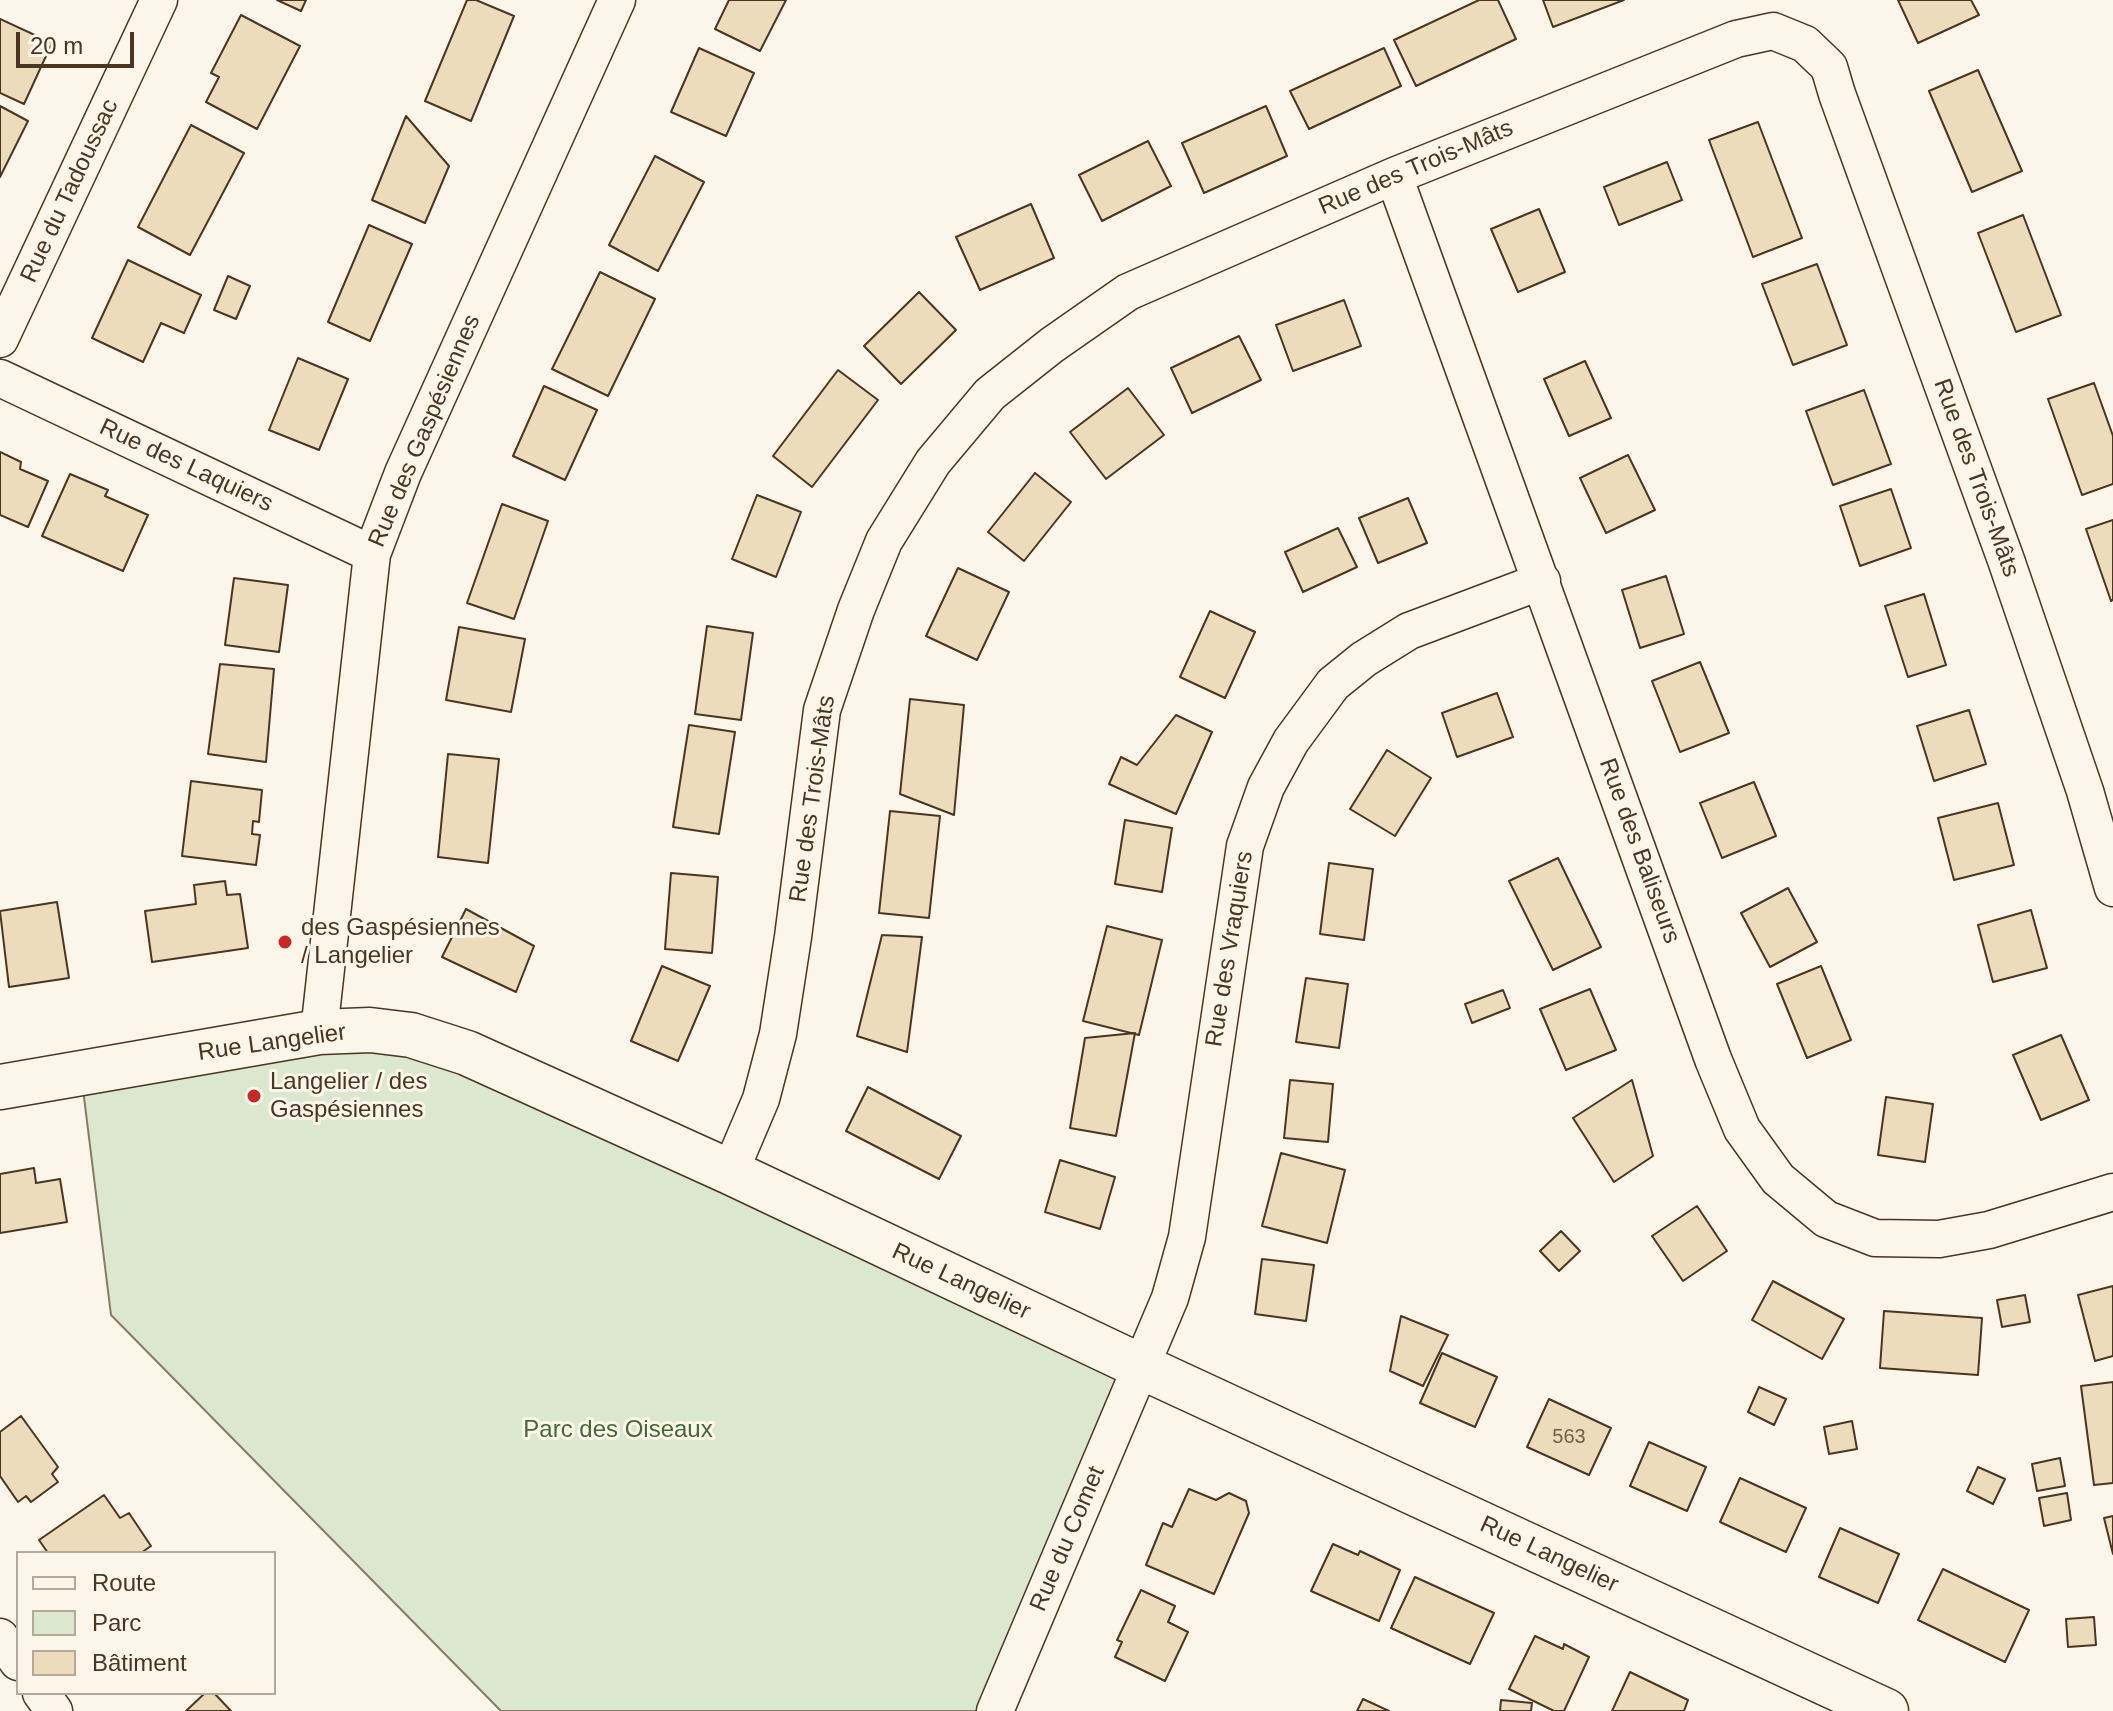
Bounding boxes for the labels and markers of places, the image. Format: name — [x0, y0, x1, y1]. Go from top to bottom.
place label: des Gaspésiennes / Langelier — [301, 914, 500, 970]
marker: des Gaspésiennes / Langelier — [276, 933, 294, 951]
place label: Langelier / des Gaspésiennes — [270, 1068, 427, 1124]
marker: Langelier / des Gaspésiennes — [245, 1087, 263, 1105]

